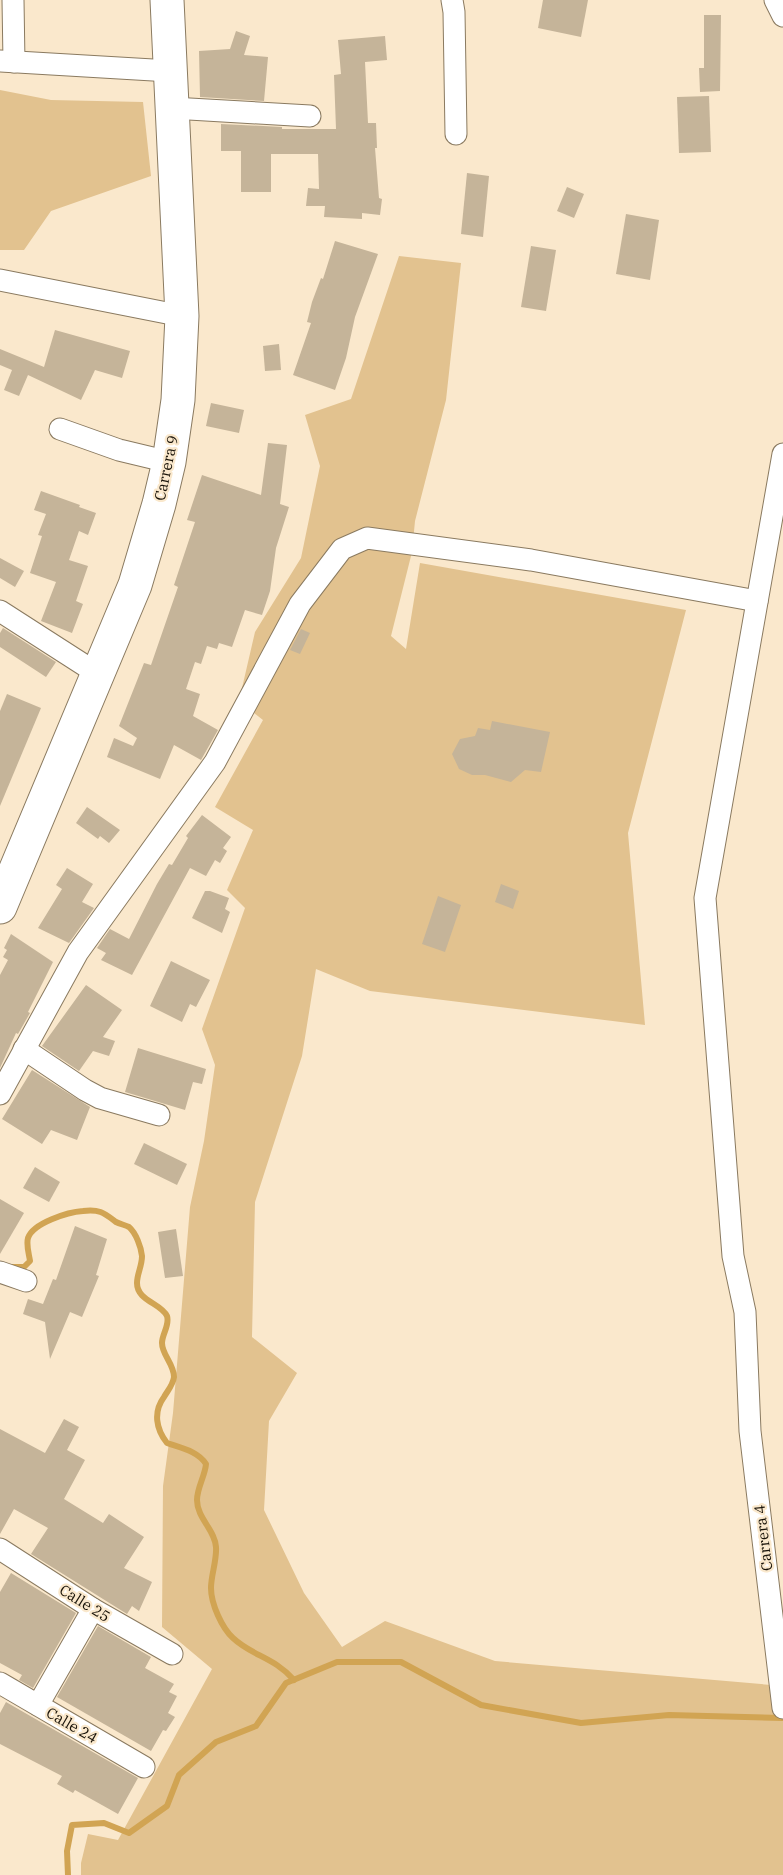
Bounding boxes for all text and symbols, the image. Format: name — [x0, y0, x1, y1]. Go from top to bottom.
street label: Carrera 9 — [150, 434, 182, 502]
street label: Carrera 4 — [750, 1504, 776, 1572]
street label: Calle 25 — [56, 1580, 114, 1626]
street label: Calle 24 — [43, 1703, 101, 1747]

